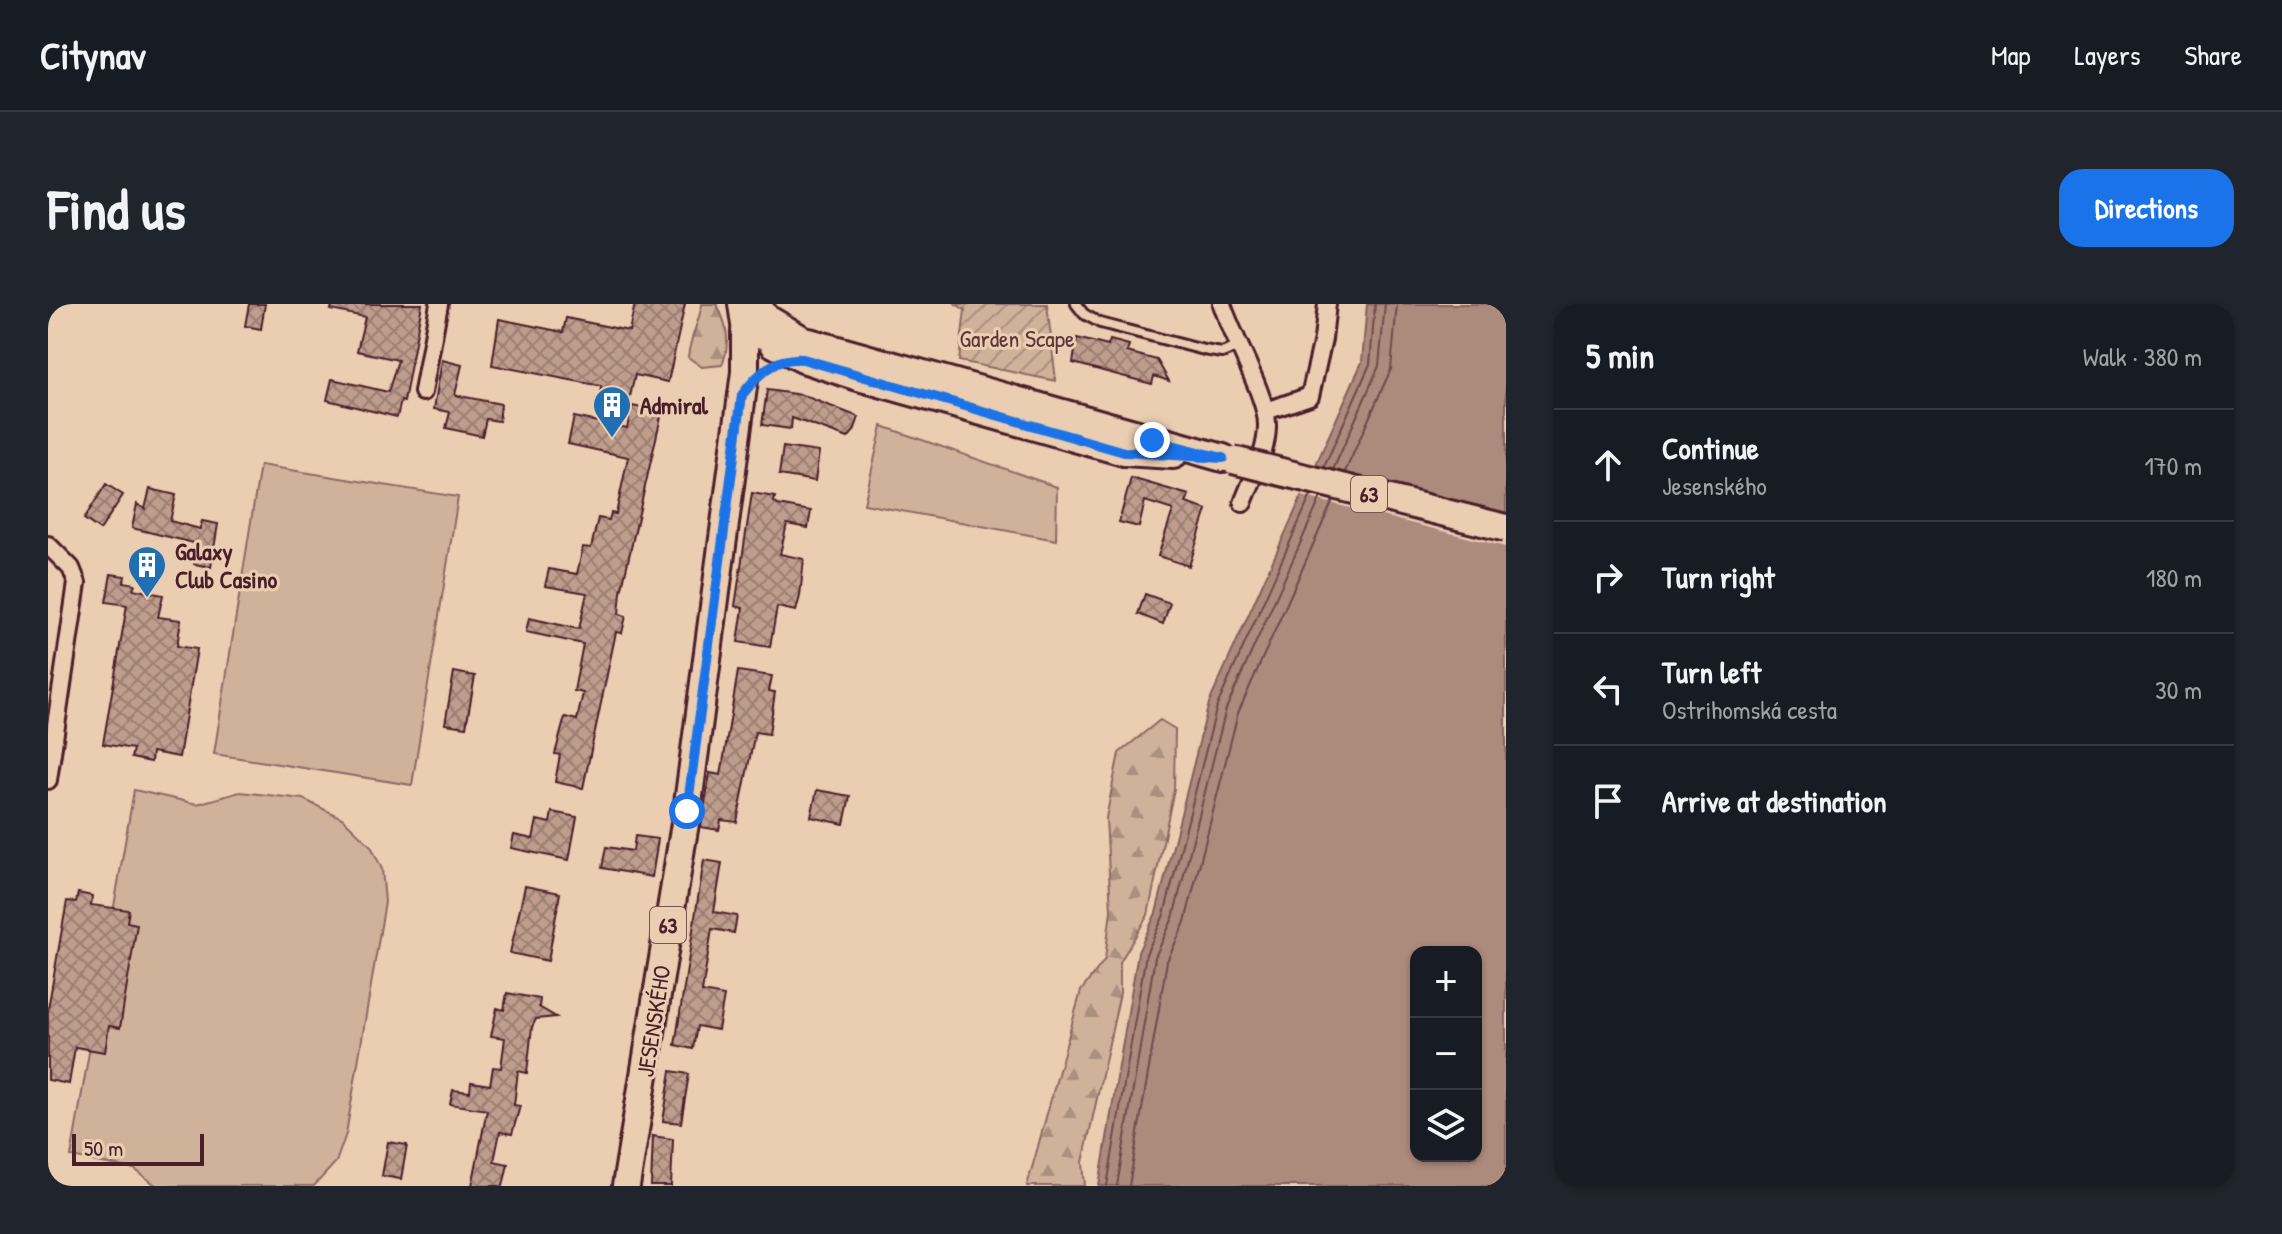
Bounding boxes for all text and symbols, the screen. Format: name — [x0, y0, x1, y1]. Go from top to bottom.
text: Citynav — [40, 29, 146, 81]
text: Map — [1991, 36, 2031, 74]
text: Layers — [2075, 36, 2140, 74]
text: Share — [2184, 36, 2242, 74]
button: Directions — [2059, 169, 2234, 247]
text: Find us — [48, 171, 186, 246]
park label: Garden Scape — [959, 322, 1075, 354]
text: 5 min — [1586, 333, 1654, 379]
text: Walk · 380 m — [2083, 339, 2202, 374]
building icon: Admiral — [591, 384, 633, 439]
place label: Admiral — [640, 389, 708, 421]
route end — [1134, 422, 1170, 458]
text: Continue — [1662, 428, 1759, 468]
icon: ahead — [1586, 443, 1630, 487]
text: 170 m — [2144, 448, 2202, 483]
text: Jesenského — [1662, 468, 1767, 503]
road number: 63 — [1351, 476, 1387, 512]
place label: Galaxy Club Casino — [175, 535, 278, 595]
building icon: Galaxy Club Casino — [126, 544, 168, 599]
icon: right — [1586, 555, 1630, 599]
text: Turn right — [1662, 557, 1775, 597]
text: 180 m — [2146, 560, 2202, 595]
text: Turn left — [1662, 652, 1761, 692]
icon: left — [1586, 667, 1630, 711]
text: 30 m — [2155, 672, 2202, 707]
text: Ostrihomská cesta — [1662, 692, 1837, 727]
icon: arrive — [1586, 779, 1630, 823]
text: Arrive at destination — [1662, 781, 1887, 821]
route start — [669, 793, 705, 829]
road number: 63 — [650, 907, 686, 943]
map controls — [1410, 946, 1482, 1162]
button: + — [1410, 946, 1482, 1018]
street label: JESENSKÉHO — [628, 963, 678, 1079]
button: − — [1410, 1018, 1482, 1090]
button: layers — [1410, 1090, 1482, 1162]
scale bar — [72, 1130, 204, 1166]
text: 50 m — [84, 1133, 123, 1163]

